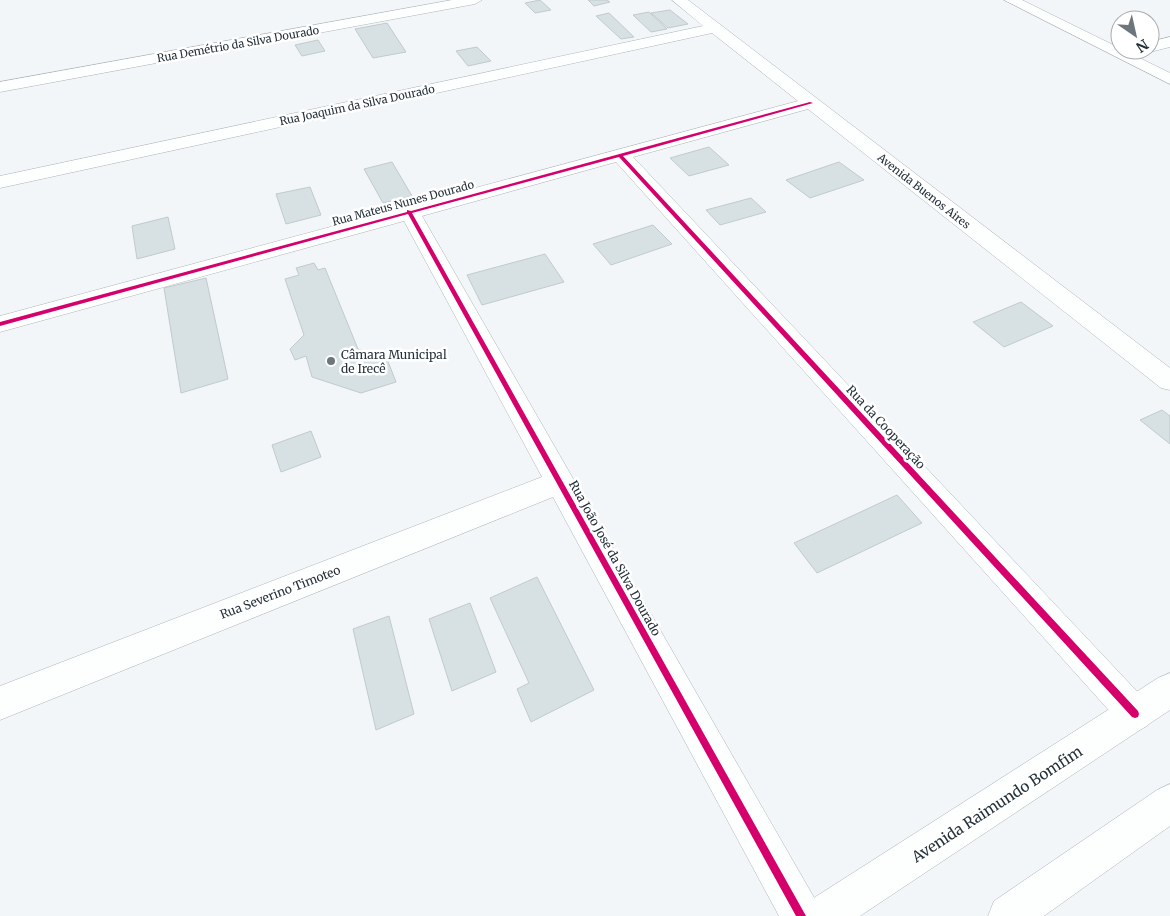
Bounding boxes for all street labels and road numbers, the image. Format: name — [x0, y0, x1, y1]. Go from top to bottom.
street label: Rua Demétrio da Silva Dourado — [156, 23, 321, 65]
street label: Rua Joaquim da Silva Dourado — [278, 82, 436, 128]
street label: Avenida Buenos Aires — [874, 150, 973, 232]
street label: Rua Mateus Nunes Dourado — [331, 177, 476, 229]
street label: Rua da Cooperação — [843, 382, 929, 472]
street label: Rua João José da Silva Dourado — [566, 478, 664, 638]
street label: Rua Severino Timoteo — [218, 562, 342, 622]
street label: Avenida Raimundo Bomfim — [907, 742, 1086, 867]

